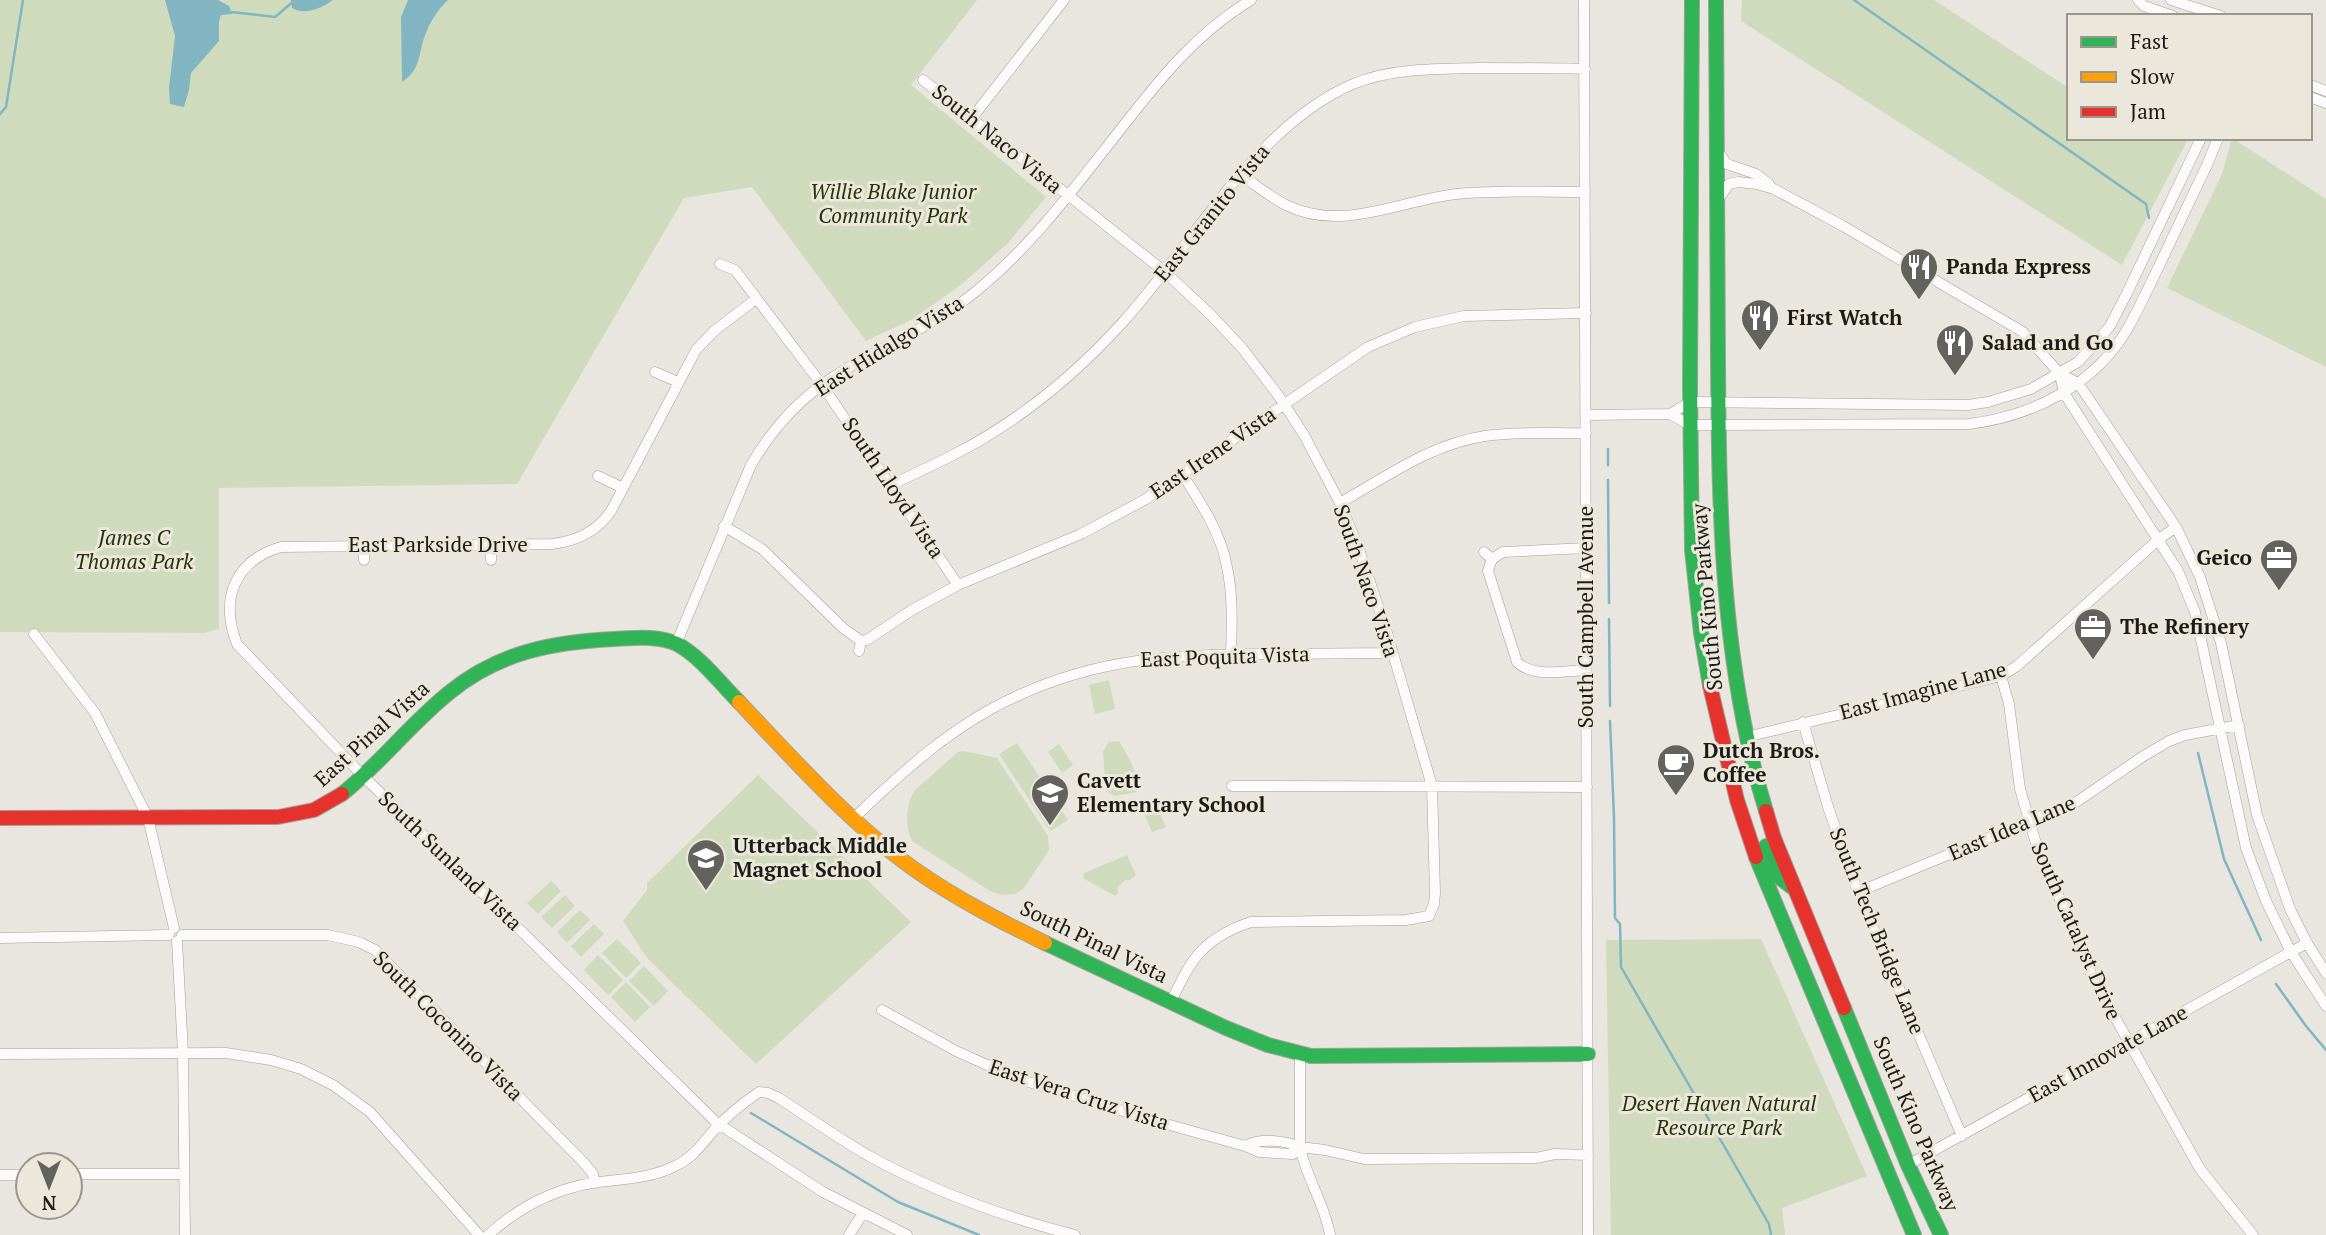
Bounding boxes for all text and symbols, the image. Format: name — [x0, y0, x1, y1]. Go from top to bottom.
legend — [2067, 14, 2312, 140]
text: Fast — [2130, 27, 2169, 55]
text: Slow — [2130, 62, 2175, 90]
street label: South Naco Vista — [927, 77, 1069, 200]
text: Jam — [2130, 97, 2166, 125]
street label: East Granito Vista — [1147, 138, 1275, 287]
park label: Willie Blake Junior Community Park — [810, 177, 977, 229]
restaurant icon: Panda Express — [1898, 246, 1940, 301]
place label: Panda Express — [1946, 252, 2091, 280]
street label: East Hidalgo Vista — [809, 288, 968, 402]
restaurant icon: First Watch — [1739, 297, 1781, 352]
place label: First Watch — [1787, 303, 1903, 331]
restaurant icon: Salad and Go — [1934, 322, 1976, 377]
place label: Salad and Go — [1982, 328, 2113, 356]
street label: East Irene Vista — [1144, 399, 1281, 505]
street label: South Lloyd Vista — [836, 412, 952, 564]
street label: South Naco Vista — [1328, 501, 1406, 661]
street label: South Kino Parkway — [1684, 502, 1728, 692]
street label: South Campbell Avenue — [1571, 506, 1599, 728]
park label: James C Thomas Park — [75, 523, 194, 575]
street label: East Parkside Drive — [348, 530, 528, 558]
office icon: Geico — [2258, 537, 2300, 592]
place label: Geico — [2197, 543, 2252, 571]
office icon: The Refinery — [2072, 606, 2114, 661]
place label: The Refinery — [2120, 612, 2250, 640]
street label: East Poquita Vista — [1140, 639, 1310, 673]
street label: East Imagine Lane — [1836, 654, 2009, 726]
street label: East Pinal Vista — [308, 674, 435, 792]
place label: Dutch Bros. Coffee — [1703, 736, 1820, 788]
cafe icon: Dutch Bros. Coffee — [1655, 742, 1697, 797]
place label: Cavett Elementary School — [1077, 766, 1265, 818]
school or university icon: Cavett Elementary School — [1029, 772, 1071, 827]
street label: South Sunland Vista — [373, 784, 529, 936]
street label: East Idea Lane — [1944, 788, 2079, 866]
street label: South Tech Bridge Lane — [1824, 823, 1932, 1038]
place label: Utterback Middle Magnet School — [733, 831, 907, 883]
school or university icon: Utterback Middle Magnet School — [685, 837, 727, 892]
street label: South Catalyst Drive — [2025, 837, 2129, 1024]
street label: South Pinal Vista — [1016, 893, 1173, 989]
street label: South Coconino Vista — [368, 944, 530, 1107]
street label: East Innovate Lane — [2023, 998, 2192, 1109]
street label: South Kino Parkway — [1867, 1032, 1967, 1216]
street label: East Vera Cruz Vista — [986, 1052, 1173, 1136]
park label: Desert Haven Natural Resource Park — [1621, 1089, 1816, 1141]
north arrow — [14, 1151, 84, 1221]
text: N — [41, 1191, 56, 1216]

